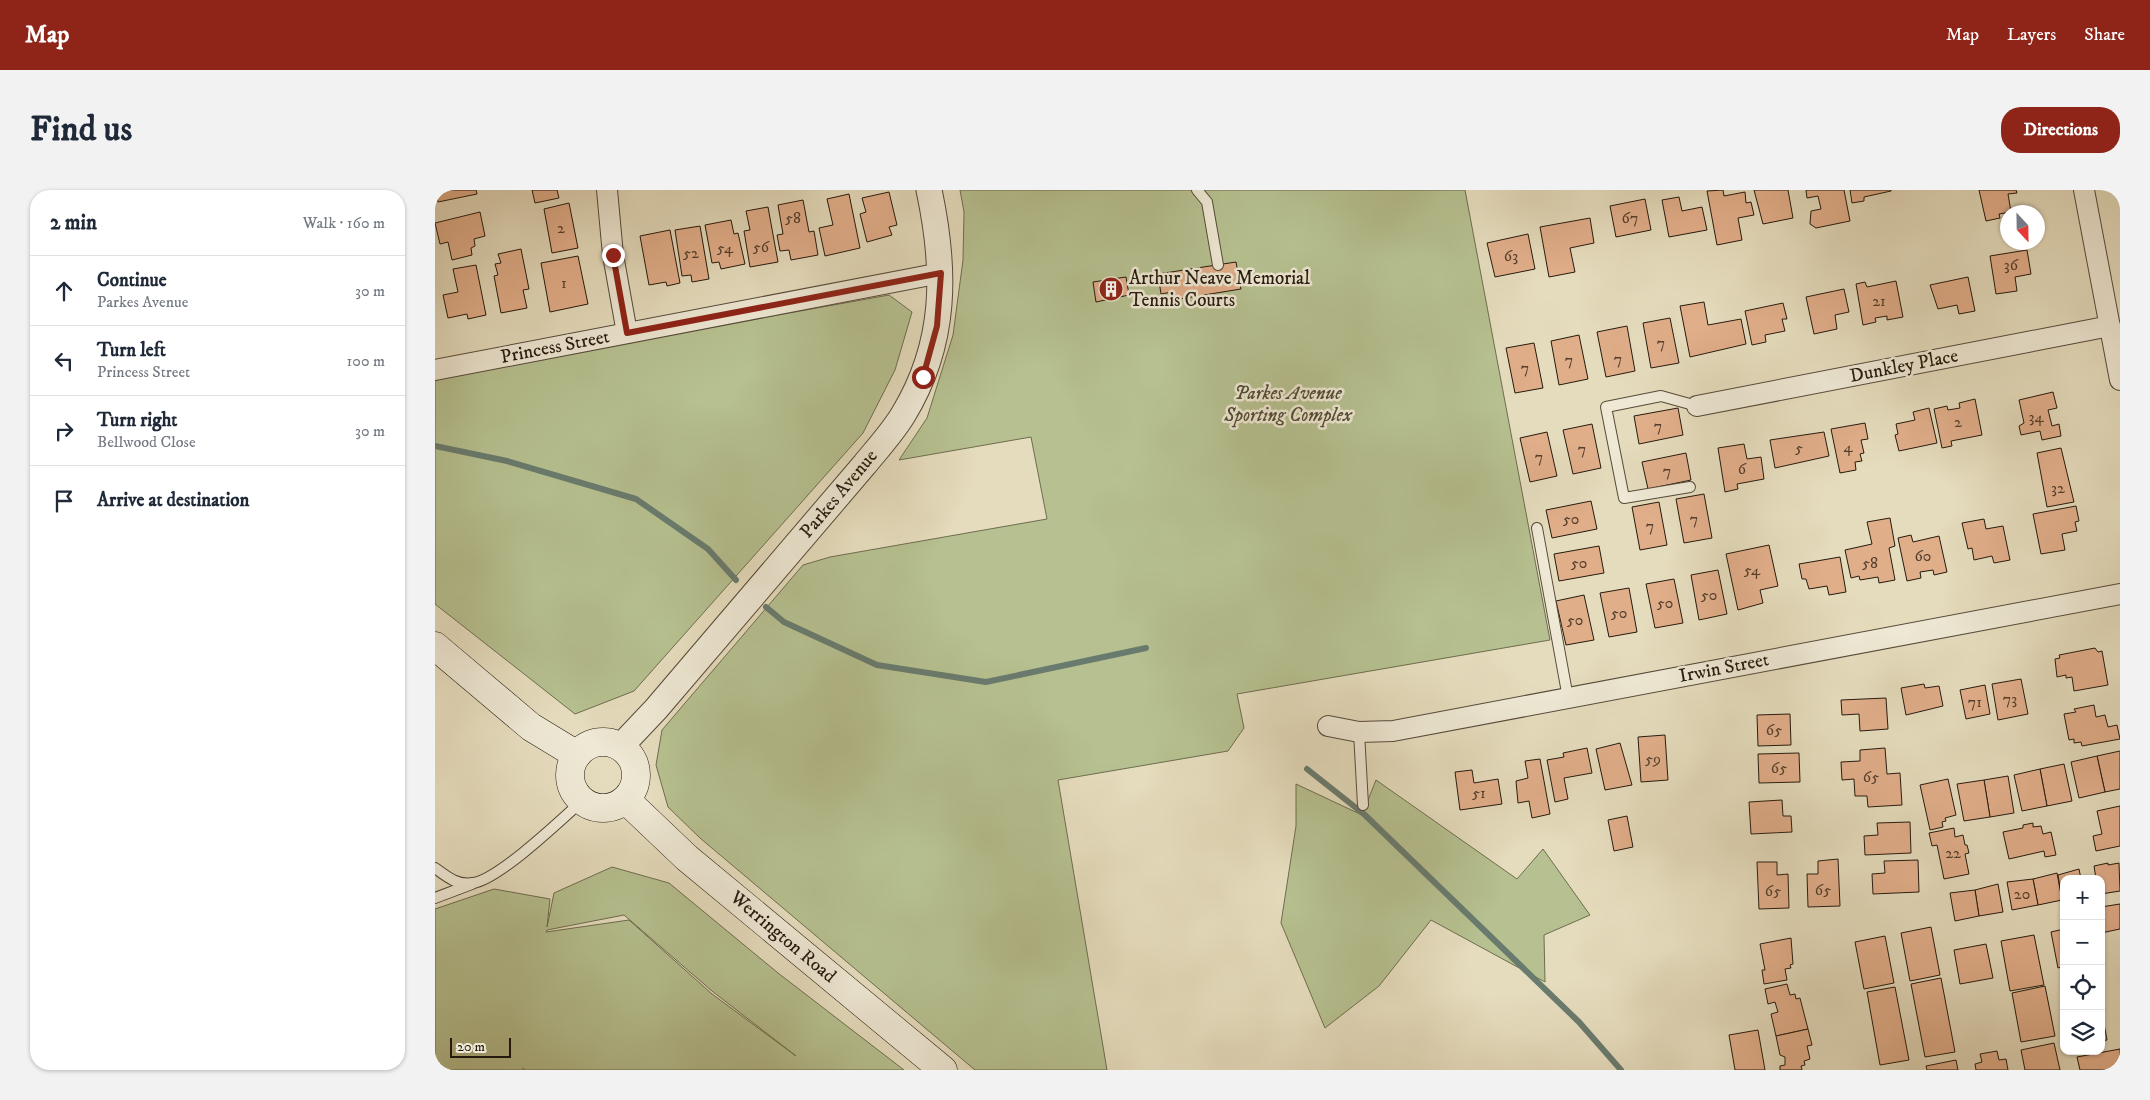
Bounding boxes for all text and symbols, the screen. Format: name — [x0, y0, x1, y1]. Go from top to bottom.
text: Map — [25, 20, 69, 50]
text: Map — [1946, 24, 1979, 46]
text: Layers — [2007, 24, 2056, 46]
text: Share — [2084, 24, 2125, 46]
button: Directions — [2001, 107, 2120, 153]
text: Find us — [30, 108, 132, 152]
north arrow — [2000, 205, 2045, 250]
house number: 58 — [785, 208, 801, 228]
house number: 67 — [1622, 208, 1638, 228]
text: 2 min — [50, 210, 97, 236]
text: Walk · 160 m — [303, 213, 385, 233]
house number: 2 — [557, 218, 565, 238]
house number: 56 — [753, 237, 770, 257]
house number: 54 — [717, 238, 734, 258]
house number: 52 — [683, 243, 699, 263]
route end — [602, 244, 625, 267]
house number: 63 — [1504, 246, 1518, 266]
house number: 36 — [2004, 255, 2019, 275]
place label: Arthur Neave Memorial Tennis Courts — [1129, 267, 1310, 312]
text: Continue — [97, 269, 167, 292]
house number: 1 — [561, 273, 567, 293]
building icon: Arthur Neave Memorial Tennis Courts — [1098, 276, 1124, 302]
icon: ahead — [50, 277, 78, 305]
text: 30 m — [355, 281, 385, 301]
house number: 21 — [1872, 291, 1886, 311]
text: Parkes Avenue — [97, 292, 188, 312]
street label: Princess Street — [499, 325, 611, 369]
house number: 7 — [1657, 333, 1665, 353]
text: Turn left — [97, 339, 166, 362]
street label: Dunkley Place — [1848, 344, 1960, 388]
icon: left — [50, 347, 78, 375]
house number: 7 — [1614, 349, 1622, 369]
house number: 7 — [1565, 350, 1573, 370]
text: 100 m — [347, 351, 385, 371]
house number: 7 — [1521, 358, 1529, 378]
text: Princess Street — [97, 362, 190, 382]
route start — [912, 366, 935, 389]
park label: Parkes Avenue Sporting Complex — [1223, 382, 1353, 428]
house number: 34 — [2028, 407, 2044, 427]
text: Turn right — [97, 409, 177, 432]
house number: 2 — [1954, 412, 1962, 432]
house number: 7 — [1654, 416, 1662, 436]
icon: right — [50, 417, 78, 445]
text: 30 m — [355, 421, 385, 441]
text: Bellwood Close — [97, 432, 196, 452]
house number: 4 — [1843, 437, 1853, 457]
house number: 5 — [1795, 438, 1803, 458]
house number: 7 — [1578, 439, 1586, 459]
street label: Parkes Avenue — [795, 445, 883, 543]
house number: 7 — [1535, 447, 1543, 467]
house number: 6 — [1738, 459, 1747, 479]
house number: 7 — [1663, 461, 1671, 481]
house number: 32 — [2051, 478, 2065, 498]
icon: arrive — [50, 487, 78, 515]
text: Arrive at destination — [97, 489, 249, 512]
house number: 50 — [1563, 509, 1579, 529]
house number: 7 — [1690, 509, 1698, 529]
house number: 7 — [1646, 516, 1654, 536]
house number: 60 — [1915, 546, 1931, 566]
house number: 50 — [1571, 553, 1587, 573]
house number: 58 — [1862, 553, 1878, 573]
house number: 54 — [1744, 560, 1761, 580]
house number: 50 — [1701, 585, 1717, 605]
house number: 50 — [1657, 593, 1673, 613]
house number: 50 — [1611, 603, 1627, 623]
house number: 50 — [1567, 610, 1583, 630]
street label: Irwin Street — [1677, 648, 1771, 688]
house number: 73 — [2003, 689, 2017, 709]
house number: 71 — [1968, 692, 1982, 712]
house number: 65 — [1766, 720, 1782, 740]
house number: 59 — [1645, 749, 1661, 769]
house number: 65 — [1771, 758, 1787, 778]
house number: 65 — [1863, 767, 1879, 787]
house number: 51 — [1472, 783, 1486, 803]
house number: 22 — [1945, 843, 1961, 863]
map controls — [2060, 875, 2105, 1055]
button: + — [2060, 875, 2105, 920]
house number: 65 — [1815, 880, 1831, 900]
house number: 65 — [1765, 881, 1781, 901]
house number: 20 — [2014, 884, 2030, 904]
street label: Werrington Road — [725, 885, 841, 988]
button: − — [2060, 920, 2105, 965]
button: locate — [2060, 965, 2105, 1010]
button: layers — [2060, 1010, 2105, 1055]
scale bar — [450, 1035, 511, 1058]
text: 20 m — [457, 1038, 485, 1056]

